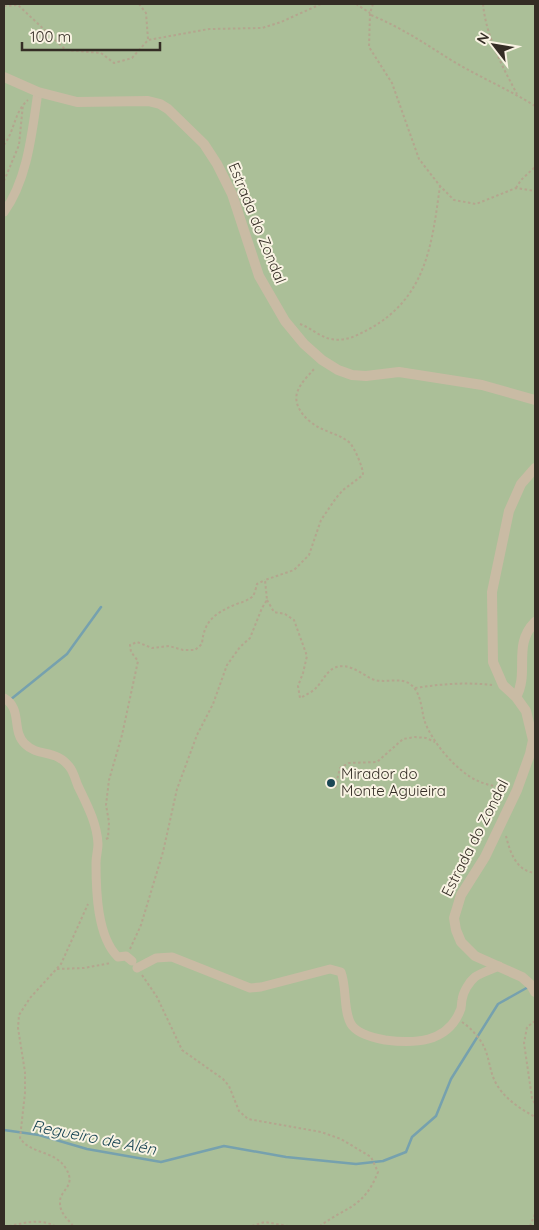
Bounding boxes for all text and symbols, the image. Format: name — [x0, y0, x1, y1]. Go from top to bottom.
scale bar — [22, 20, 160, 52]
north arrow — [469, 20, 519, 70]
text: 100 m — [30, 27, 71, 46]
text: N — [472, 29, 493, 47]
street label: Estrada do Zondal — [225, 160, 290, 286]
place label: Mirador do Monte Aguieira — [341, 764, 446, 800]
street label: Estrada do Zondal — [437, 776, 512, 899]
marker: Mirador do Monte Aguieira — [325, 777, 337, 789]
water label: Regueiro de Alén — [30, 1115, 159, 1159]

